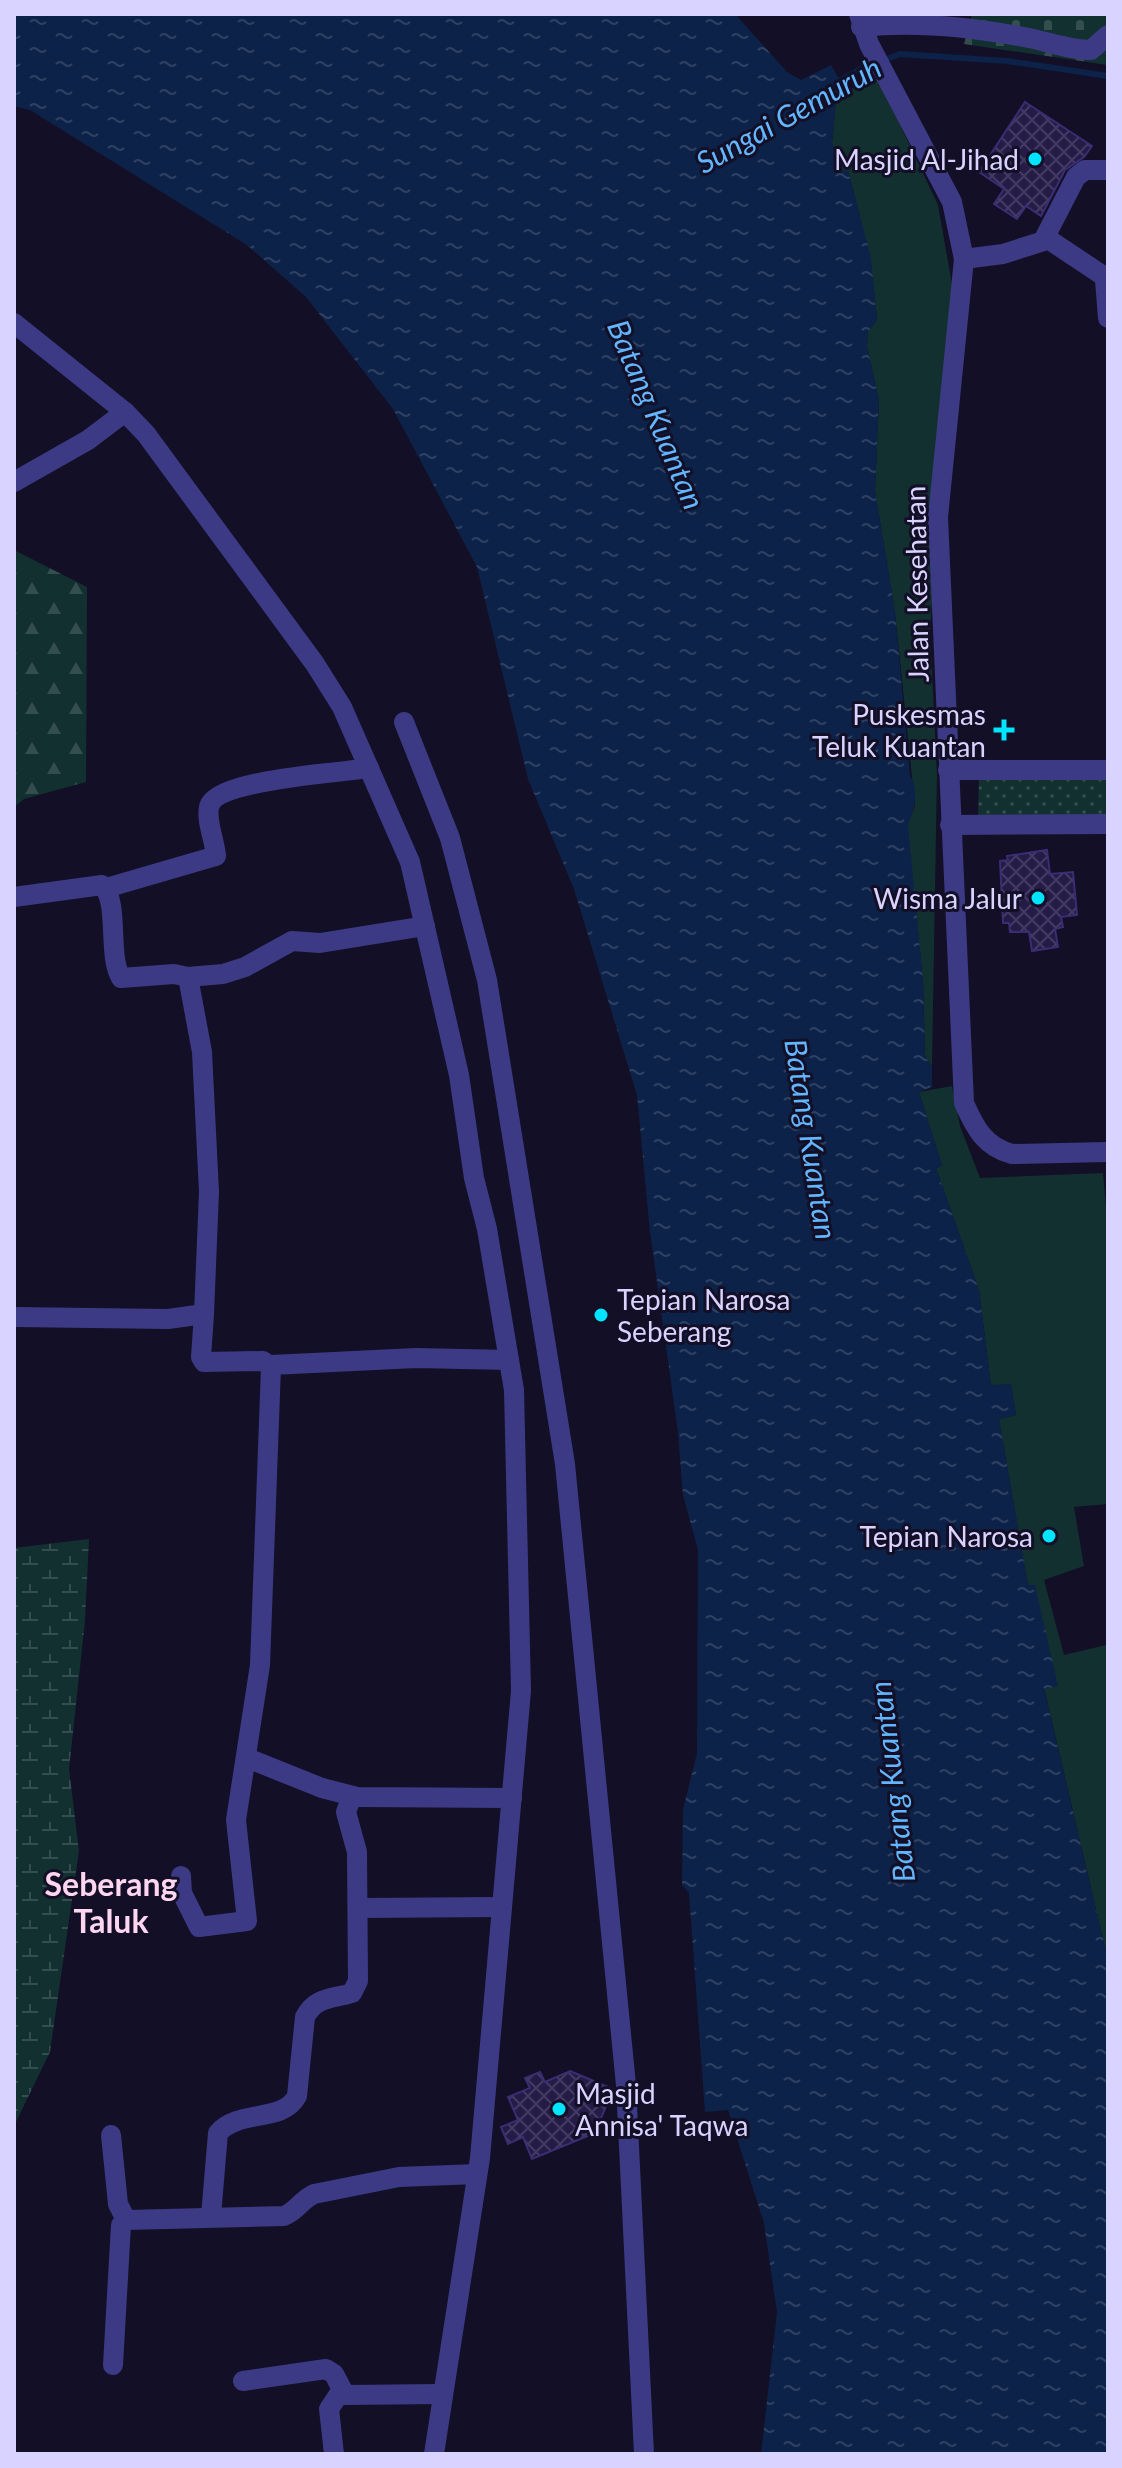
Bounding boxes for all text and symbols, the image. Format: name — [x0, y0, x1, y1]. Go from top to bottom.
water label: Sungai Gemuruh — [689, 48, 887, 180]
place label: Masjid Al-Jihad — [834, 142, 1019, 176]
marker: Masjid Al-Jihad — [1026, 150, 1044, 168]
water label: Batang Kuantan — [601, 314, 713, 514]
street label: Jalan Kesehatan — [897, 485, 935, 683]
place label: Puskesmas Teluk Kuantan — [812, 697, 986, 763]
marker: Puskesmas Teluk Kuantan — [993, 719, 1015, 741]
place label: Wisma Jalur — [873, 881, 1022, 915]
marker: Wisma Jalur — [1029, 889, 1047, 907]
water label: Batang Kuantan — [778, 1036, 846, 1242]
place label: Tepian Narosa Seberang — [617, 1282, 790, 1348]
marker: Tepian Narosa Seberang — [592, 1306, 610, 1324]
place label: Tepian Narosa — [860, 1519, 1033, 1553]
marker: Tepian Narosa — [1040, 1527, 1058, 1545]
water label: Batang Kuantan — [861, 1679, 921, 1885]
district label: Seberang Taluk — [45, 1864, 177, 1940]
place label: Masjid Annisa' Taqwa — [575, 2076, 748, 2142]
marker: Masjid Annisa' Taqwa — [550, 2100, 568, 2118]

